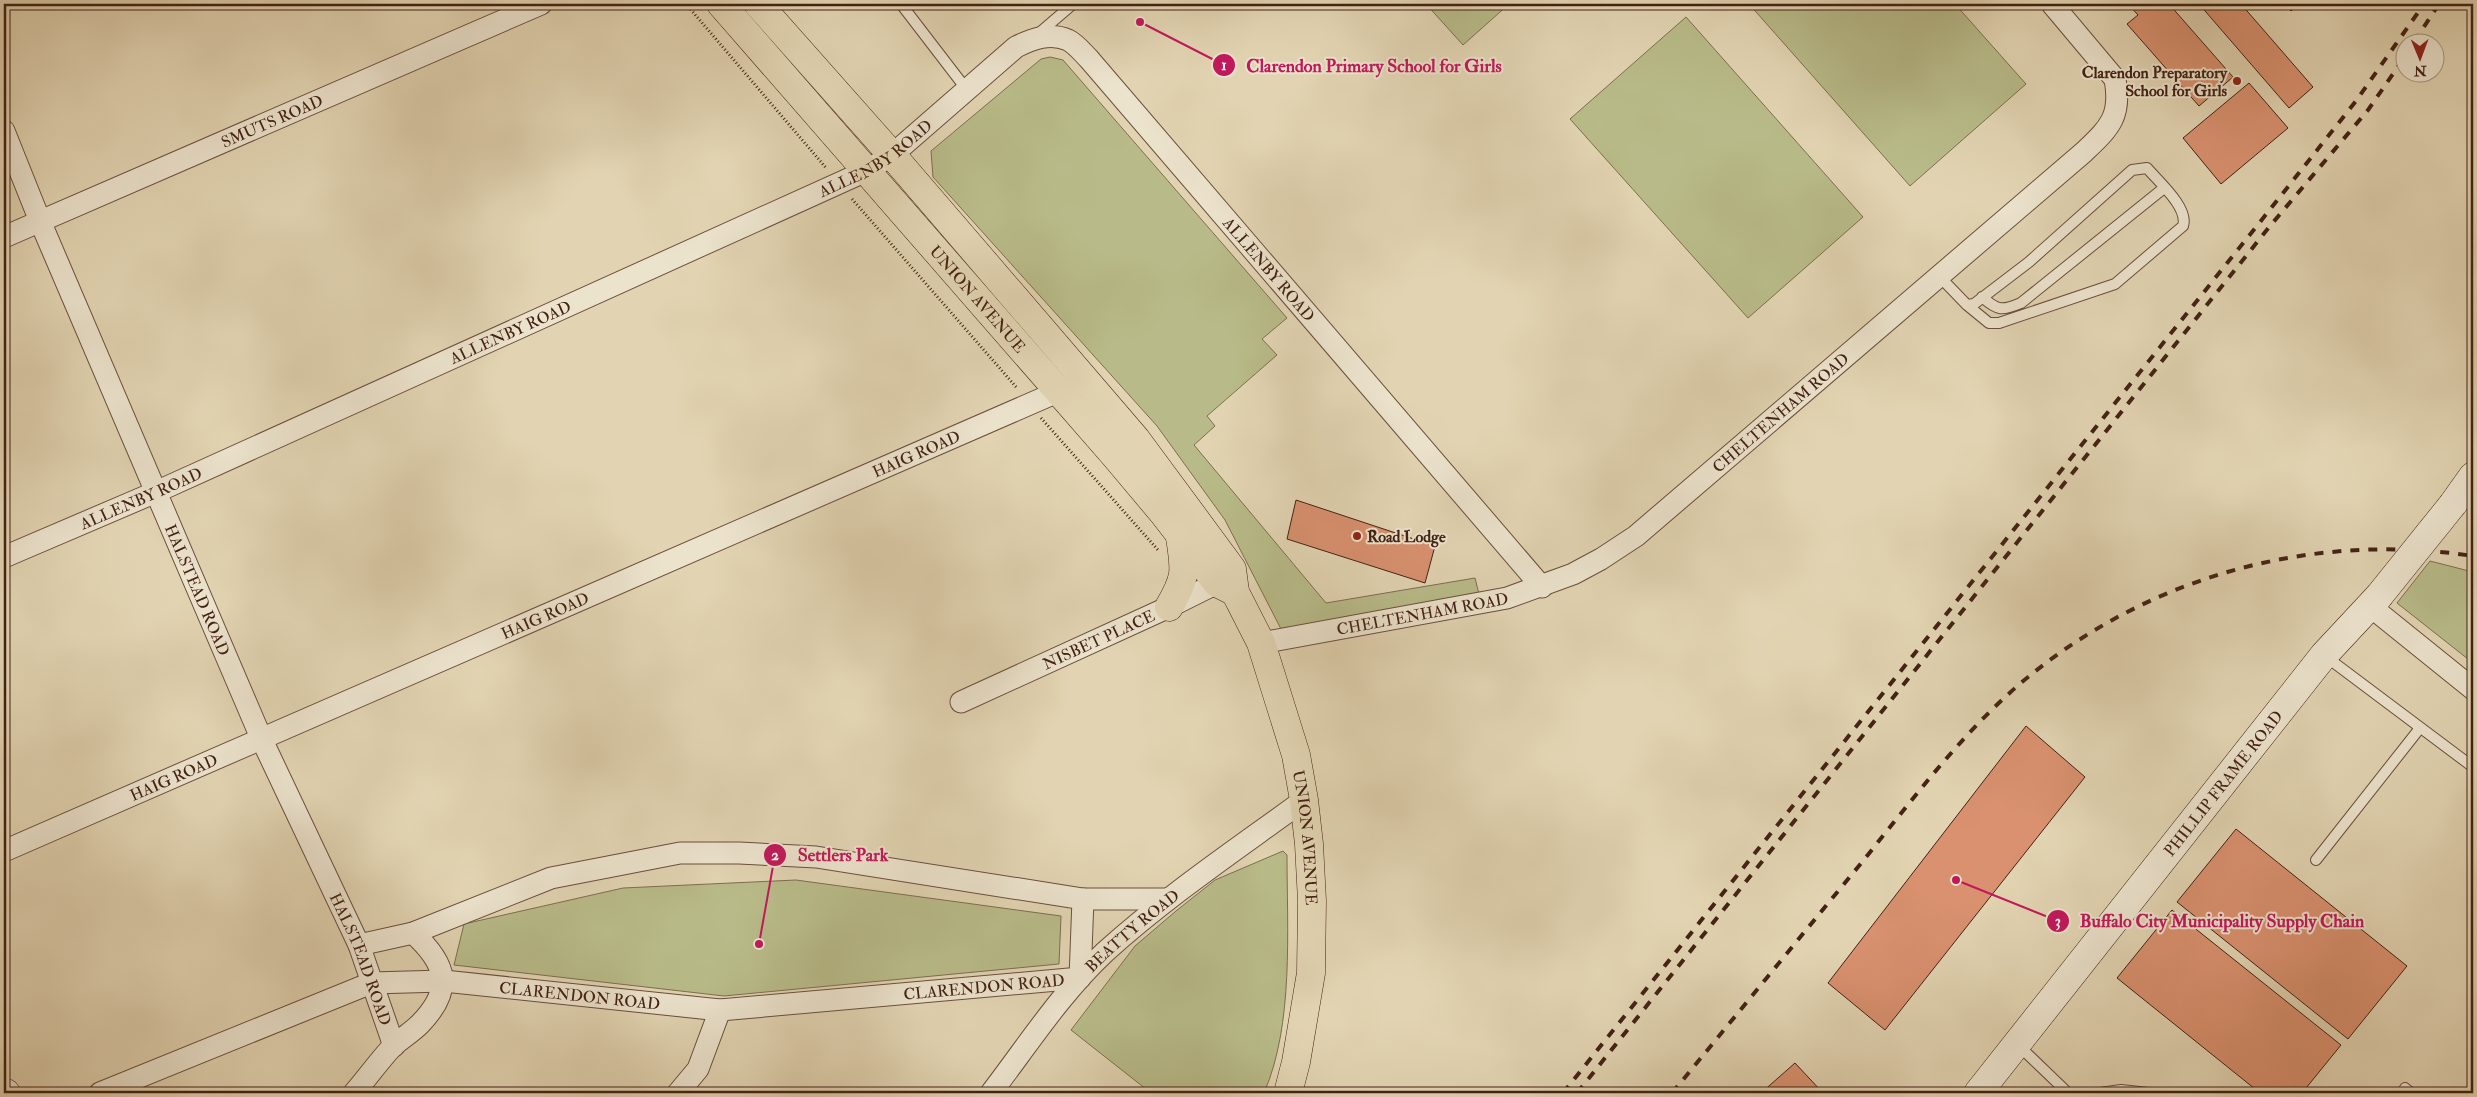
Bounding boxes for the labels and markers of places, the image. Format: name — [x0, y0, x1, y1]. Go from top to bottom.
callout: Clarendon Primary School for Girls — [1211, 49, 1512, 82]
place label: Clarendon Preparatory School for Girls — [2082, 63, 2228, 101]
marker: Clarendon Preparatory School for Girls — [2231, 75, 2243, 87]
place label: Road Lodge — [1367, 527, 1446, 548]
marker: Road Lodge — [1351, 530, 1363, 542]
callout: Settlers Park — [762, 839, 898, 872]
callout: Buffalo City Municipality Supply Chain — [2045, 905, 2375, 938]

